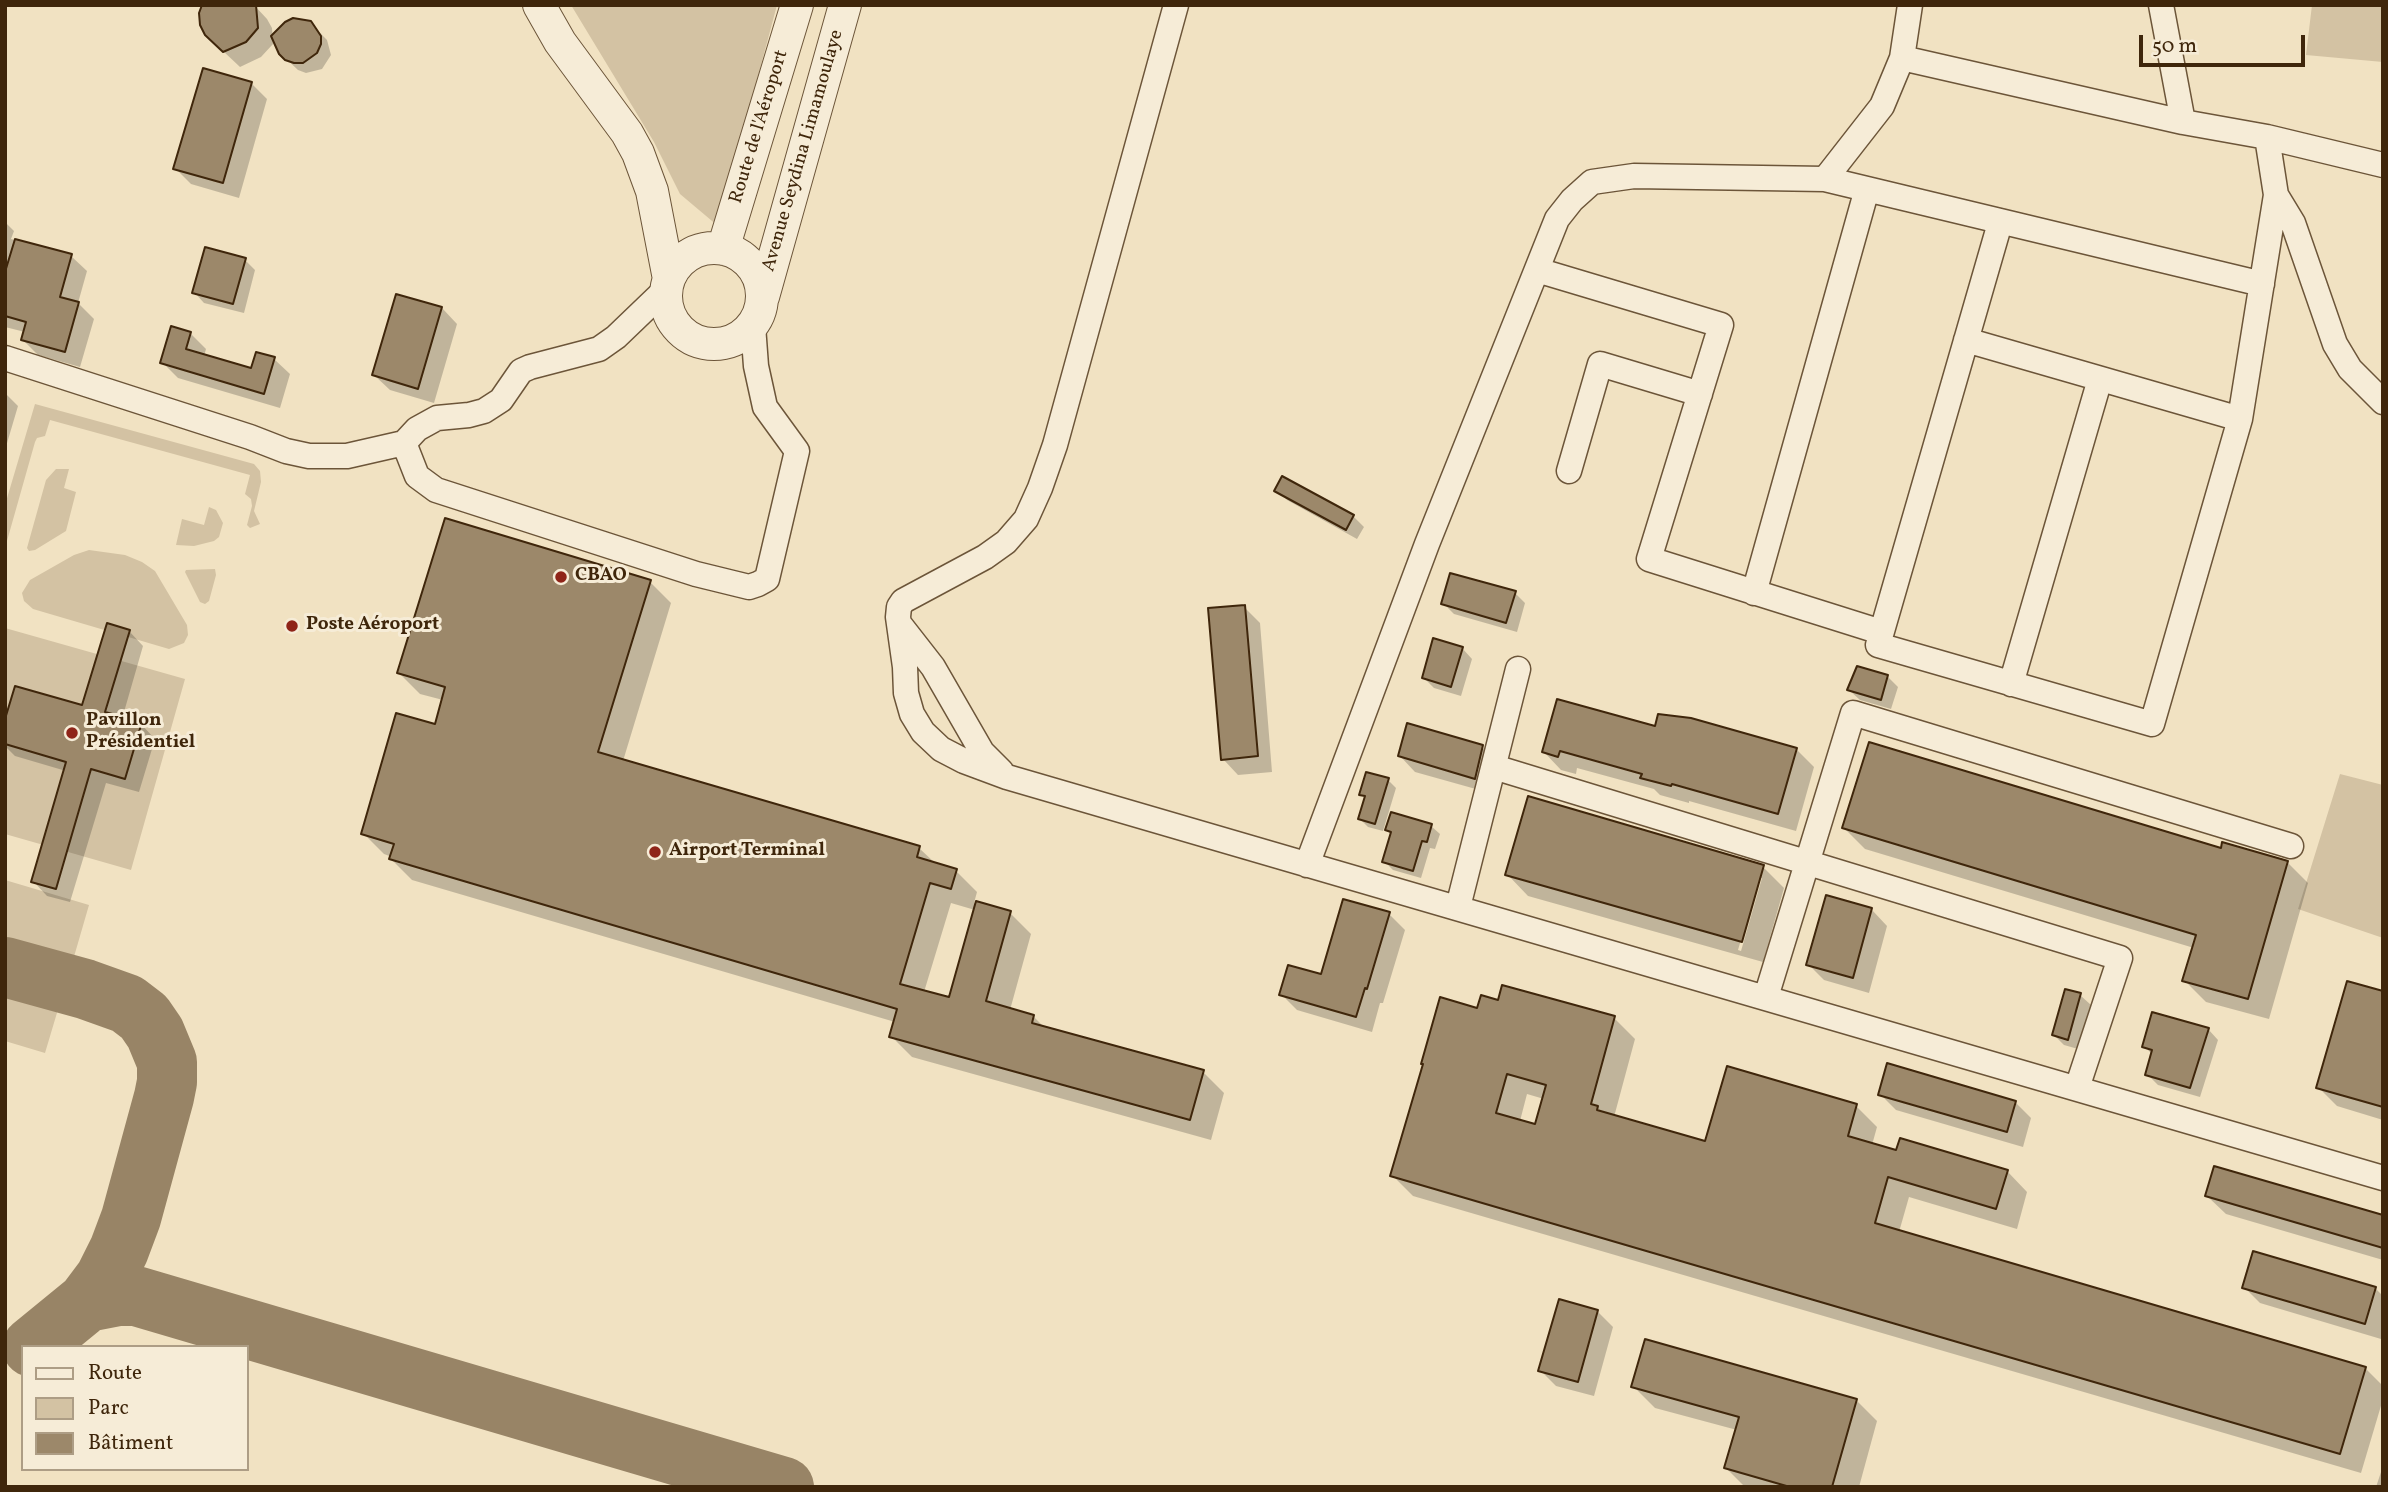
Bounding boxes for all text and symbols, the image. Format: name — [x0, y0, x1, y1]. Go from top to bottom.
scale bar — [2143, 21, 2309, 65]
street label: Avenue Seydina Limamoulaye — [759, 28, 849, 274]
text: 50 m — [2152, 32, 2197, 61]
street label: Route de l'Aéroport — [726, 47, 794, 207]
place label: CBAO — [575, 566, 627, 588]
marker: CBAO — [553, 569, 569, 585]
place label: Poste Aéroport — [306, 615, 439, 637]
marker: Poste Aéroport — [284, 618, 300, 634]
place label: Pavillon Présidentiel — [86, 711, 195, 755]
marker: Pavillon Présidentiel — [64, 725, 80, 741]
place label: Airport Terminal — [669, 841, 825, 863]
marker: Airport Terminal — [647, 844, 663, 860]
legend — [21, 1345, 248, 1471]
text: Route — [88, 1359, 142, 1388]
text: Parc — [88, 1394, 129, 1423]
text: Bâtiment — [88, 1429, 173, 1458]

